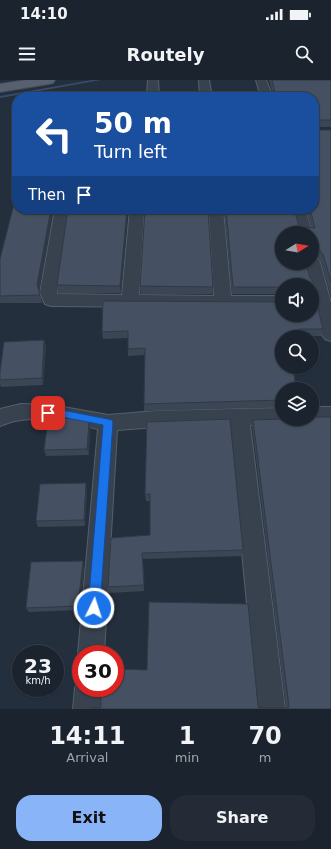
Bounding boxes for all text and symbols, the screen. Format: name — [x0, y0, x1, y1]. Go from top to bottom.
text: 14:10 — [20, 5, 68, 23]
icon: menu — [16, 43, 38, 65]
icon: search — [293, 43, 315, 65]
text: Routely — [127, 44, 204, 65]
text: 50 m — [94, 107, 172, 140]
icon: left — [28, 108, 80, 160]
text: Turn left — [94, 141, 167, 162]
icon: arrive — [73, 184, 95, 206]
text: Then — [28, 186, 65, 204]
north arrow — [275, 226, 319, 270]
map controls — [275, 226, 319, 426]
button: sound — [275, 278, 319, 322]
button: search — [275, 330, 319, 374]
button: layers — [275, 382, 319, 426]
pin — [31, 396, 65, 430]
icon: arrive — [37, 402, 59, 424]
position arrow — [73, 587, 115, 629]
speed limit sign: 30 — [72, 645, 124, 697]
text: 23 — [24, 654, 52, 678]
text: km/h — [25, 675, 51, 686]
text: 14:11 — [49, 722, 126, 750]
text: 1 — [179, 722, 195, 750]
text: 70 — [248, 722, 282, 750]
text: Arrival — [66, 750, 108, 765]
text: min — [175, 750, 199, 765]
text: m — [259, 750, 271, 765]
button: Exit — [16, 795, 162, 841]
button: Share — [170, 795, 315, 841]

